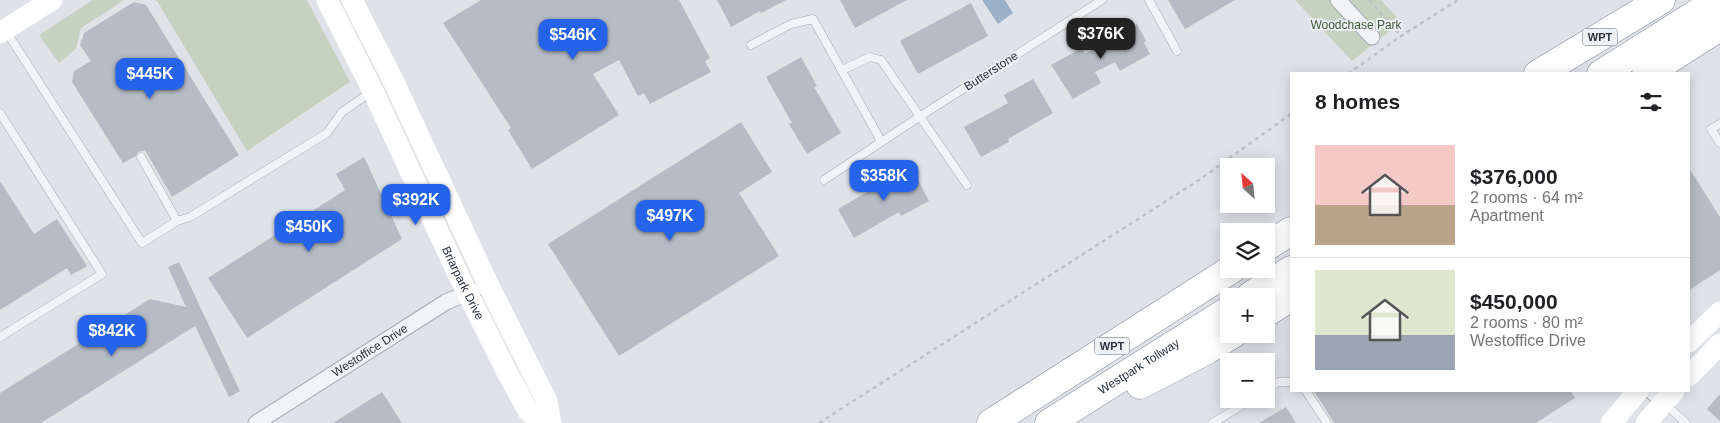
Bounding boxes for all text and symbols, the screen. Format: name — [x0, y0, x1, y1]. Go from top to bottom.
pin: $546K — [538, 18, 608, 61]
pin: $376K — [1066, 18, 1136, 60]
park label: Woodchase Park — [1310, 18, 1403, 32]
text: $376K — [1077, 25, 1125, 42]
text: $546K — [549, 26, 597, 43]
road number: WPT — [1582, 28, 1618, 46]
street label: Butterstone — [961, 48, 1021, 94]
pin: $445K — [115, 58, 185, 100]
text: $445K — [126, 65, 174, 82]
icon: filters — [1637, 88, 1665, 116]
text: 8 homes — [1315, 90, 1400, 113]
north arrow — [1220, 158, 1275, 212]
map controls — [1220, 158, 1275, 408]
pin: $358K — [849, 160, 919, 202]
icon: home — [1355, 165, 1415, 225]
text: $376,000 — [1470, 165, 1558, 188]
text: $358K — [860, 167, 908, 184]
pin: $392K — [381, 184, 451, 226]
text: 2 rooms · 64 m² — [1470, 189, 1583, 206]
text: $392K — [392, 191, 440, 208]
pin: $497K — [635, 200, 705, 242]
text: $497K — [646, 207, 694, 224]
text: Apartment — [1470, 207, 1544, 224]
pin: $450K — [274, 210, 344, 253]
text: $450K — [285, 218, 333, 235]
button: layers — [1220, 223, 1275, 278]
street label: Briarpark Drive — [439, 244, 487, 322]
button: + — [1220, 288, 1275, 343]
icon: home — [1355, 290, 1415, 350]
text: $450,000 — [1470, 290, 1558, 313]
pin: $842K — [77, 314, 147, 357]
text: 2 rooms · 80 m² — [1470, 314, 1583, 331]
street label: Westoffice Drive — [329, 321, 411, 380]
text: $842K — [88, 322, 136, 339]
text: Westoffice Drive — [1470, 332, 1586, 349]
street label: Westpark Tollway — [1096, 336, 1182, 397]
road number: WPT — [1094, 338, 1130, 354]
button: − — [1220, 353, 1275, 408]

